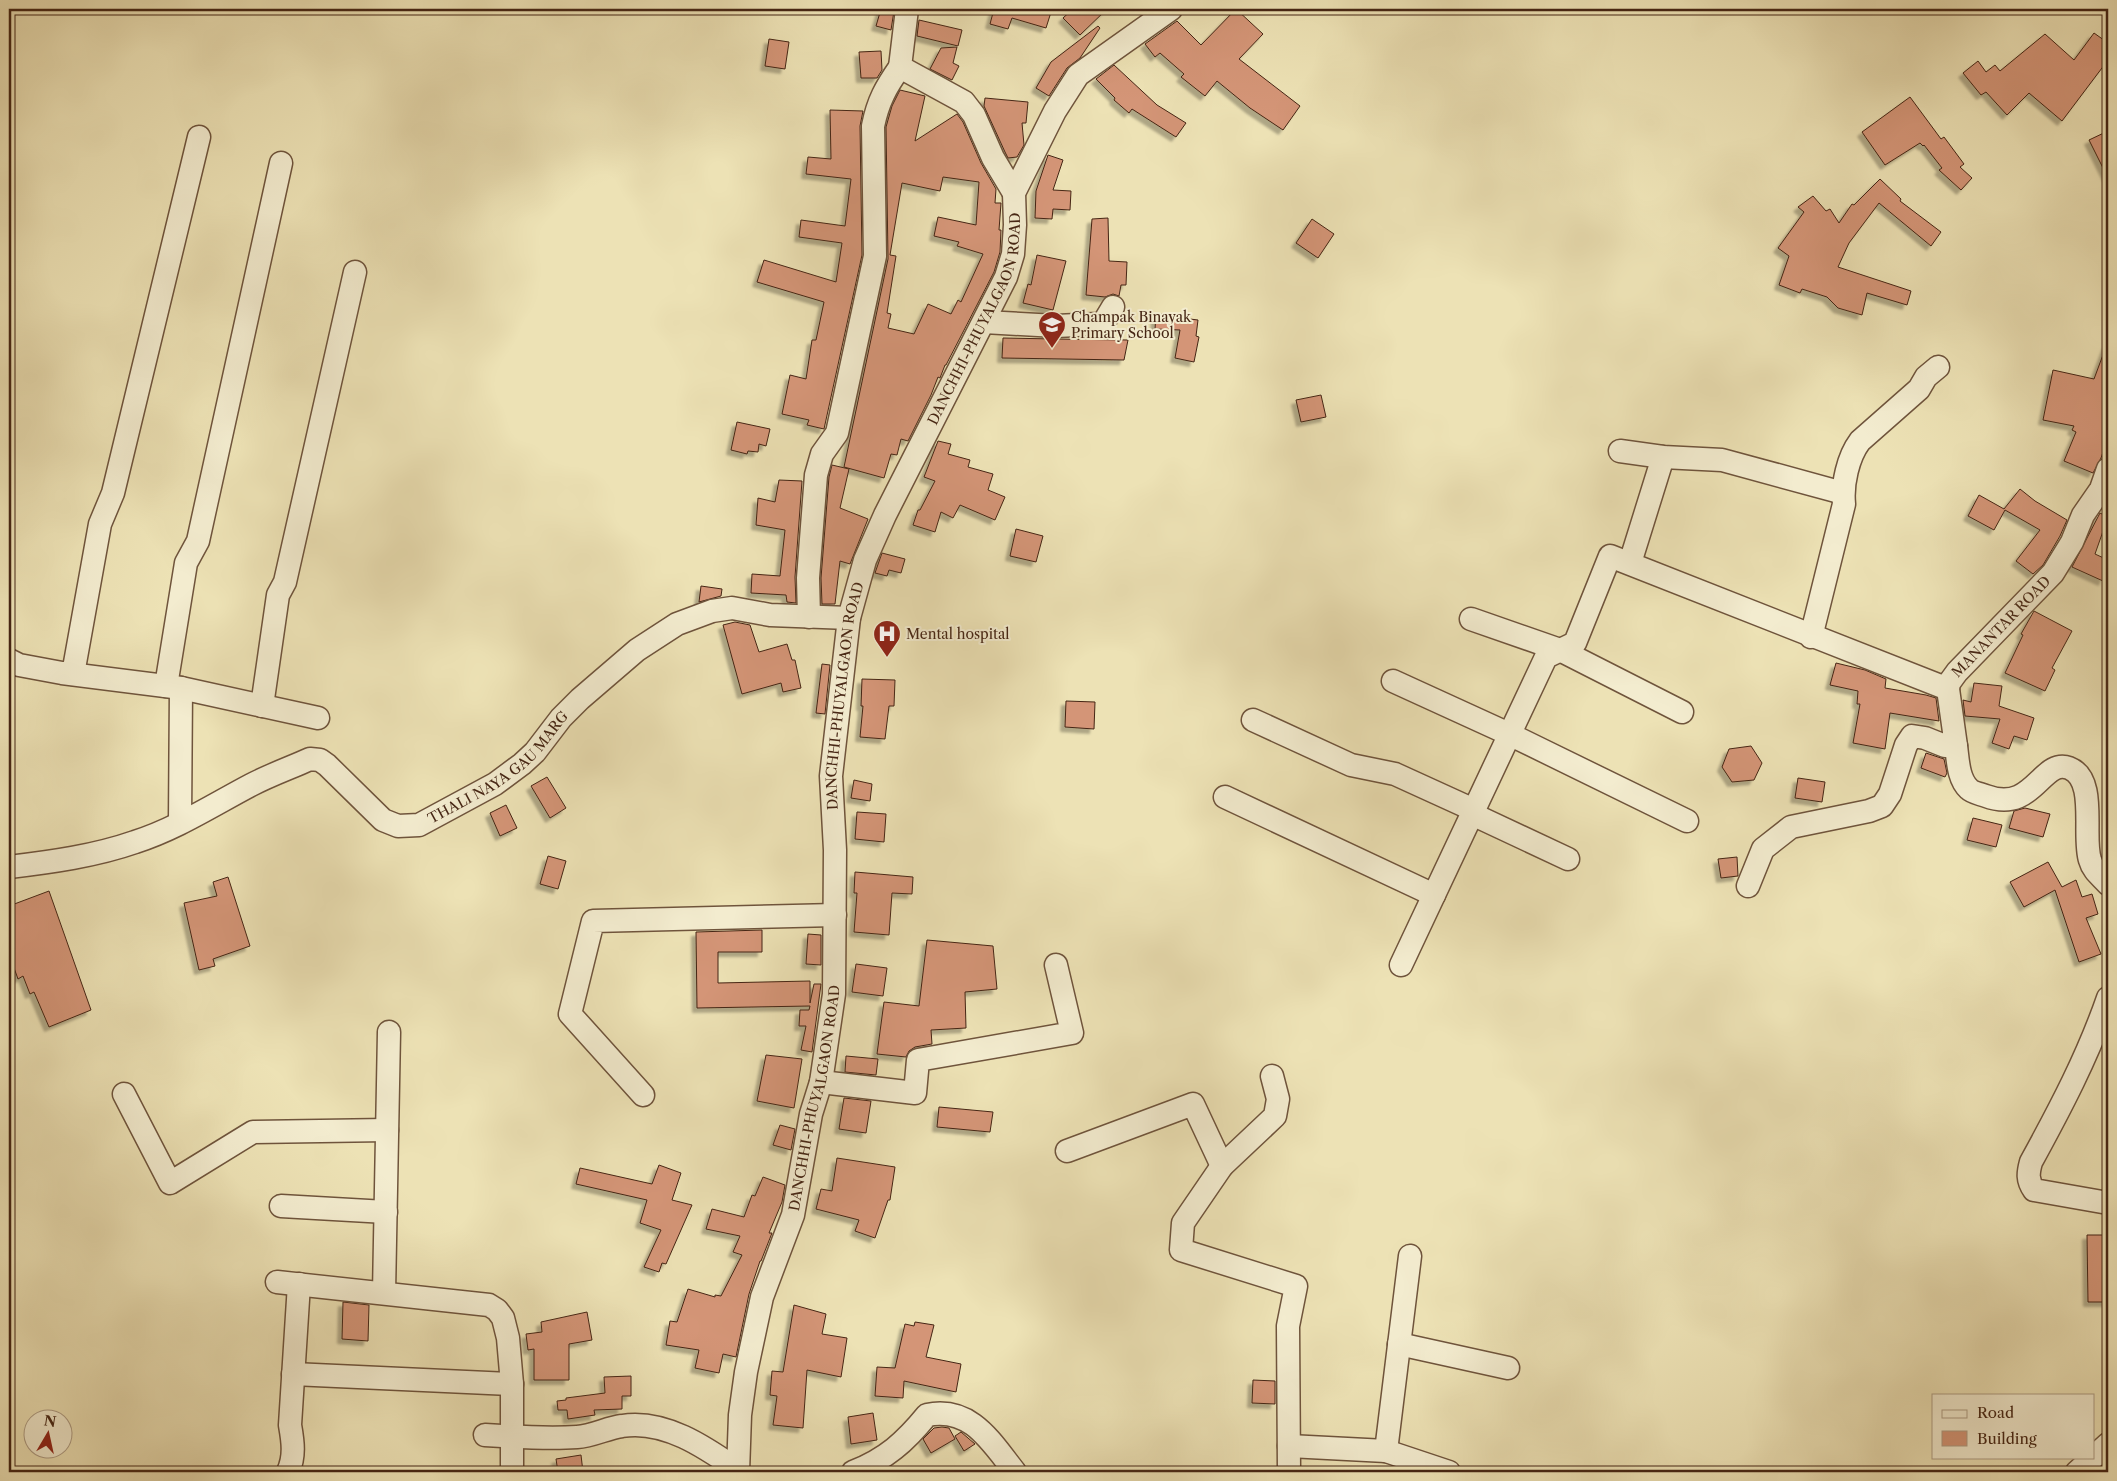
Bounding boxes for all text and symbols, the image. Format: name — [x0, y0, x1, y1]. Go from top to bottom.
street label: DANCHHI-PHUYALGAON ROAD — [923, 212, 1024, 428]
place label: Champak Binayak Primary School — [1071, 308, 1192, 342]
school or university icon: Champak Binayak Primary School — [1037, 310, 1067, 349]
street label: MANANTAR ROAD — [1948, 572, 2054, 681]
street label: DANCHHI-PHUYALGAON ROAD — [822, 580, 868, 811]
hospital icon: Mental hospital — [872, 619, 902, 658]
place label: Mental hospital — [906, 625, 1009, 643]
street label: THALI NAYA GAU MARG — [425, 707, 572, 828]
street label: DANCHHI-PHUYALGAON ROAD — [785, 985, 843, 1213]
legend — [1932, 1394, 2094, 1458]
text: Road — [1977, 1403, 2014, 1422]
north arrow — [22, 1408, 72, 1458]
text: N — [43, 1411, 57, 1431]
text: Building — [1977, 1429, 2037, 1448]

